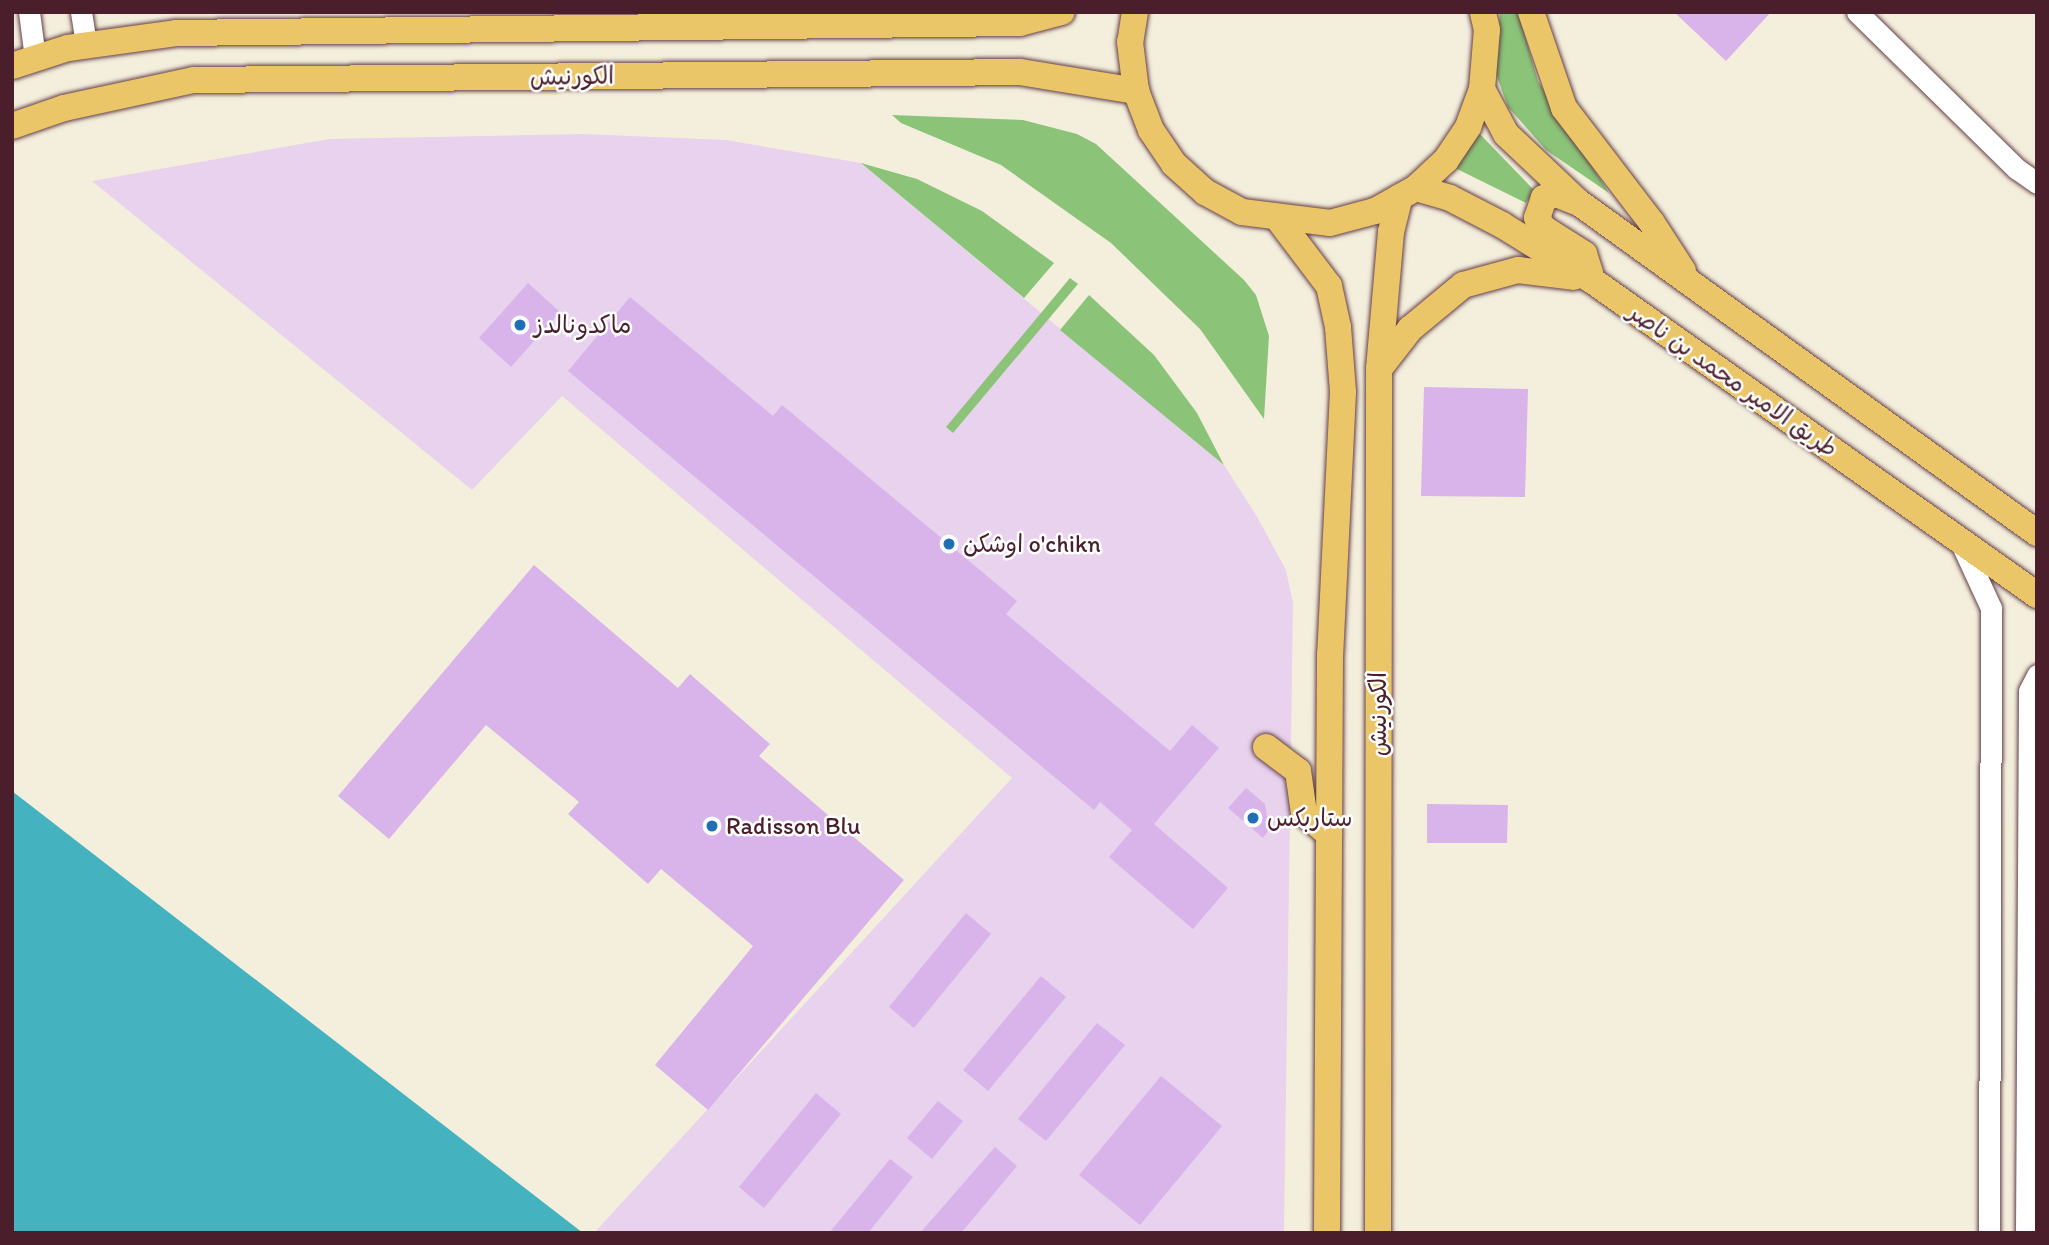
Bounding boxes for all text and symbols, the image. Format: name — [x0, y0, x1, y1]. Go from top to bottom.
street label: الكورنيش — [530, 61, 614, 91]
street label: طريق الامير محمد بن ناصر — [1623, 297, 1843, 463]
place label: ماكدونالدز — [534, 311, 631, 339]
marker: ماكدونالدز — [512, 317, 528, 333]
place label: اوشكن o'chikn — [963, 530, 1101, 558]
marker: اوشكن o'chikn — [941, 536, 957, 552]
street label: الكورنيش — [1364, 672, 1392, 756]
place label: ستاربكس — [1267, 804, 1353, 832]
marker: ستاربكس — [1245, 810, 1261, 826]
place label: Radisson Blu — [726, 812, 861, 840]
marker: Radisson Blu — [704, 818, 720, 834]

